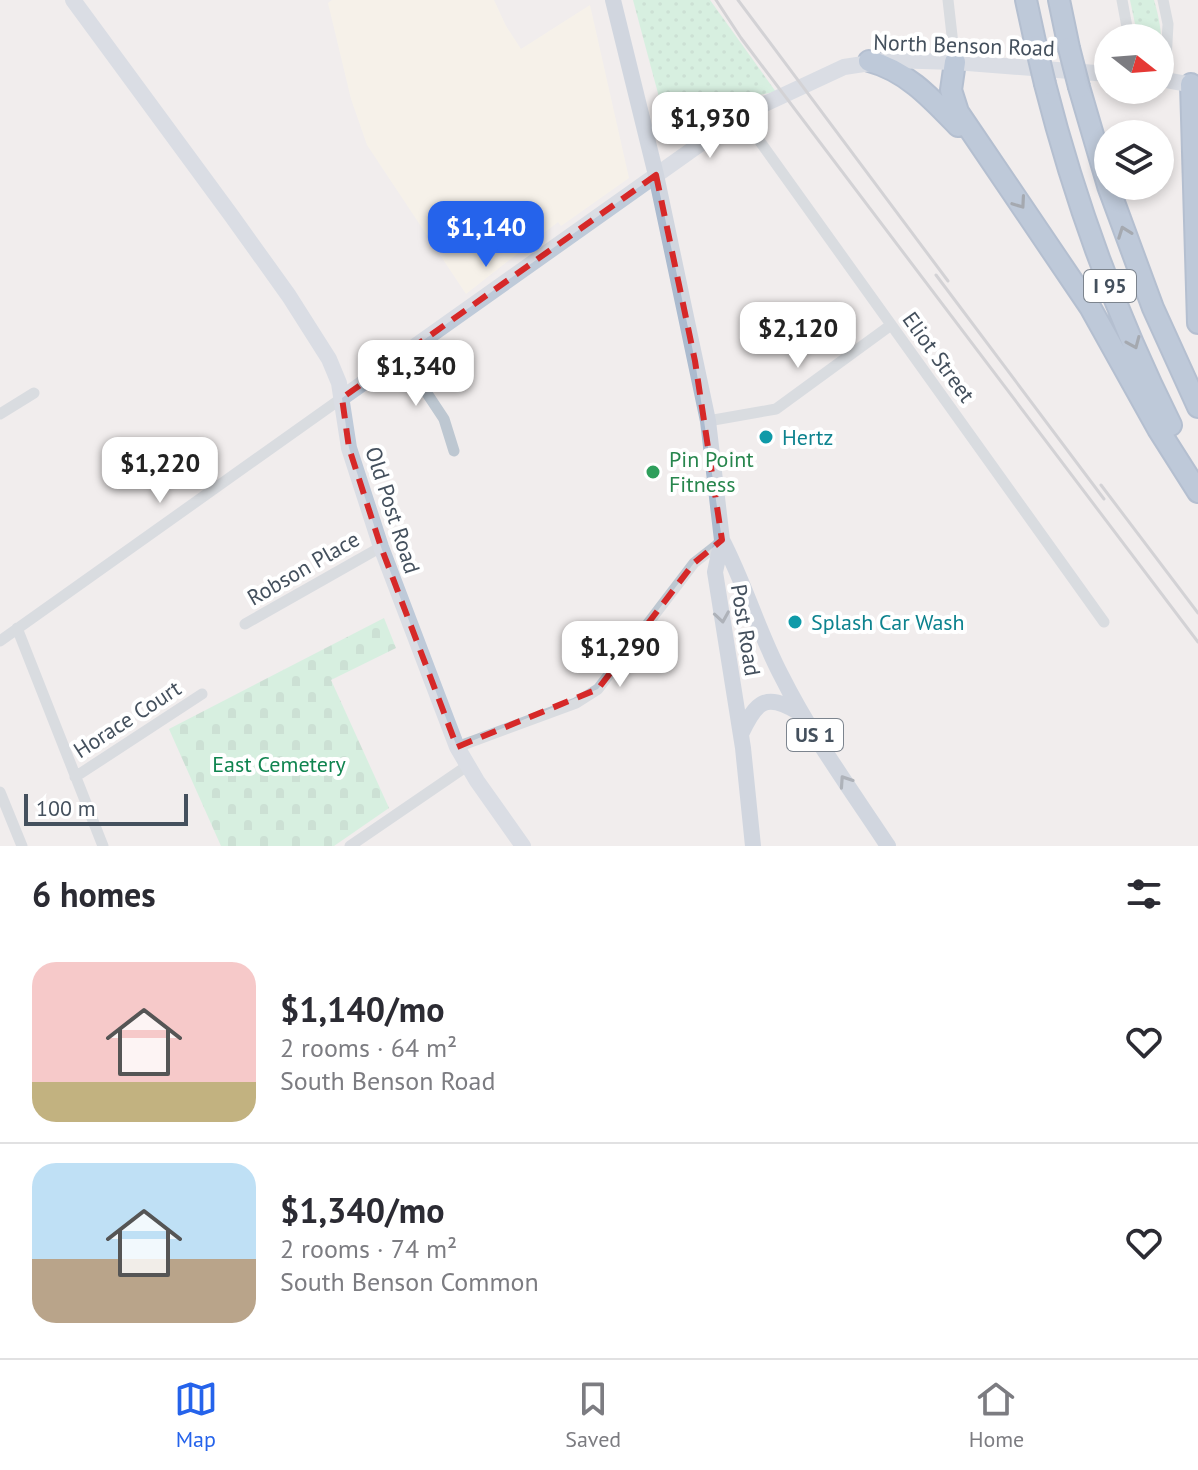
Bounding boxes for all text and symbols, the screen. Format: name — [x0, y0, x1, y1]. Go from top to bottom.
north arrow — [1094, 24, 1174, 104]
map controls — [1094, 24, 1174, 200]
street label: North Benson Road — [873, 28, 1055, 62]
pin: $1,930 — [645, 92, 775, 160]
text: $1,930 — [670, 101, 750, 134]
button: layers — [1094, 120, 1174, 200]
one-way arrow — [1010, 194, 1025, 208]
pin: $1,140 — [421, 201, 551, 269]
text: $1,140 — [446, 210, 526, 243]
one-way arrow — [1117, 226, 1134, 240]
road number: I 95 — [1084, 270, 1136, 302]
pin: $2,120 — [733, 302, 863, 370]
street label: Eliot Street — [897, 306, 982, 408]
text: $2,120 — [758, 311, 838, 344]
one-way arrow — [1124, 335, 1140, 350]
pin: $1,340 — [351, 340, 481, 408]
text: $1,340 — [376, 349, 456, 382]
place label: Hertz — [782, 423, 833, 451]
marker: Hertz — [757, 428, 775, 446]
pin: $1,220 — [95, 437, 225, 505]
street label: Old Post Road — [359, 443, 427, 577]
place label: Pin Point Fitness — [669, 445, 754, 498]
text: $1,220 — [120, 446, 200, 479]
marker: Pin Point Fitness — [644, 463, 662, 481]
street label: Robson Place — [242, 525, 364, 611]
street label: Post Road — [725, 582, 767, 678]
place label: Splash Car Wash — [811, 608, 965, 636]
one-way arrow — [712, 610, 729, 624]
marker: Splash Car Wash — [786, 613, 804, 631]
pin: $1,290 — [555, 621, 685, 689]
text: $1,290 — [580, 630, 660, 663]
street label: Horace Court — [68, 674, 186, 764]
road number: US 1 — [787, 719, 843, 751]
park label: East Cemetery — [212, 750, 346, 778]
one-way arrow — [840, 775, 855, 790]
scale bar — [24, 790, 188, 826]
text: 100 m — [36, 794, 96, 822]
text: 6 homes — [32, 872, 156, 916]
icon: filters — [1122, 872, 1166, 916]
text: $1,140/mo — [280, 987, 444, 1031]
icon: home — [96, 994, 192, 1090]
icon: heart — [1122, 1020, 1166, 1064]
text: 2 rooms · 64 m² — [280, 1031, 457, 1064]
text: South Benson Road — [280, 1064, 495, 1097]
text: $1,340/mo — [280, 1188, 444, 1232]
icon: home — [96, 1195, 192, 1291]
icon: heart — [1122, 1221, 1166, 1265]
text: 2 rooms · 74 m² — [280, 1232, 457, 1265]
text: South Benson Common — [280, 1265, 539, 1298]
tab: Map — [174, 1377, 218, 1453]
tab: Saved — [565, 1377, 621, 1453]
tab: Home — [969, 1377, 1024, 1453]

